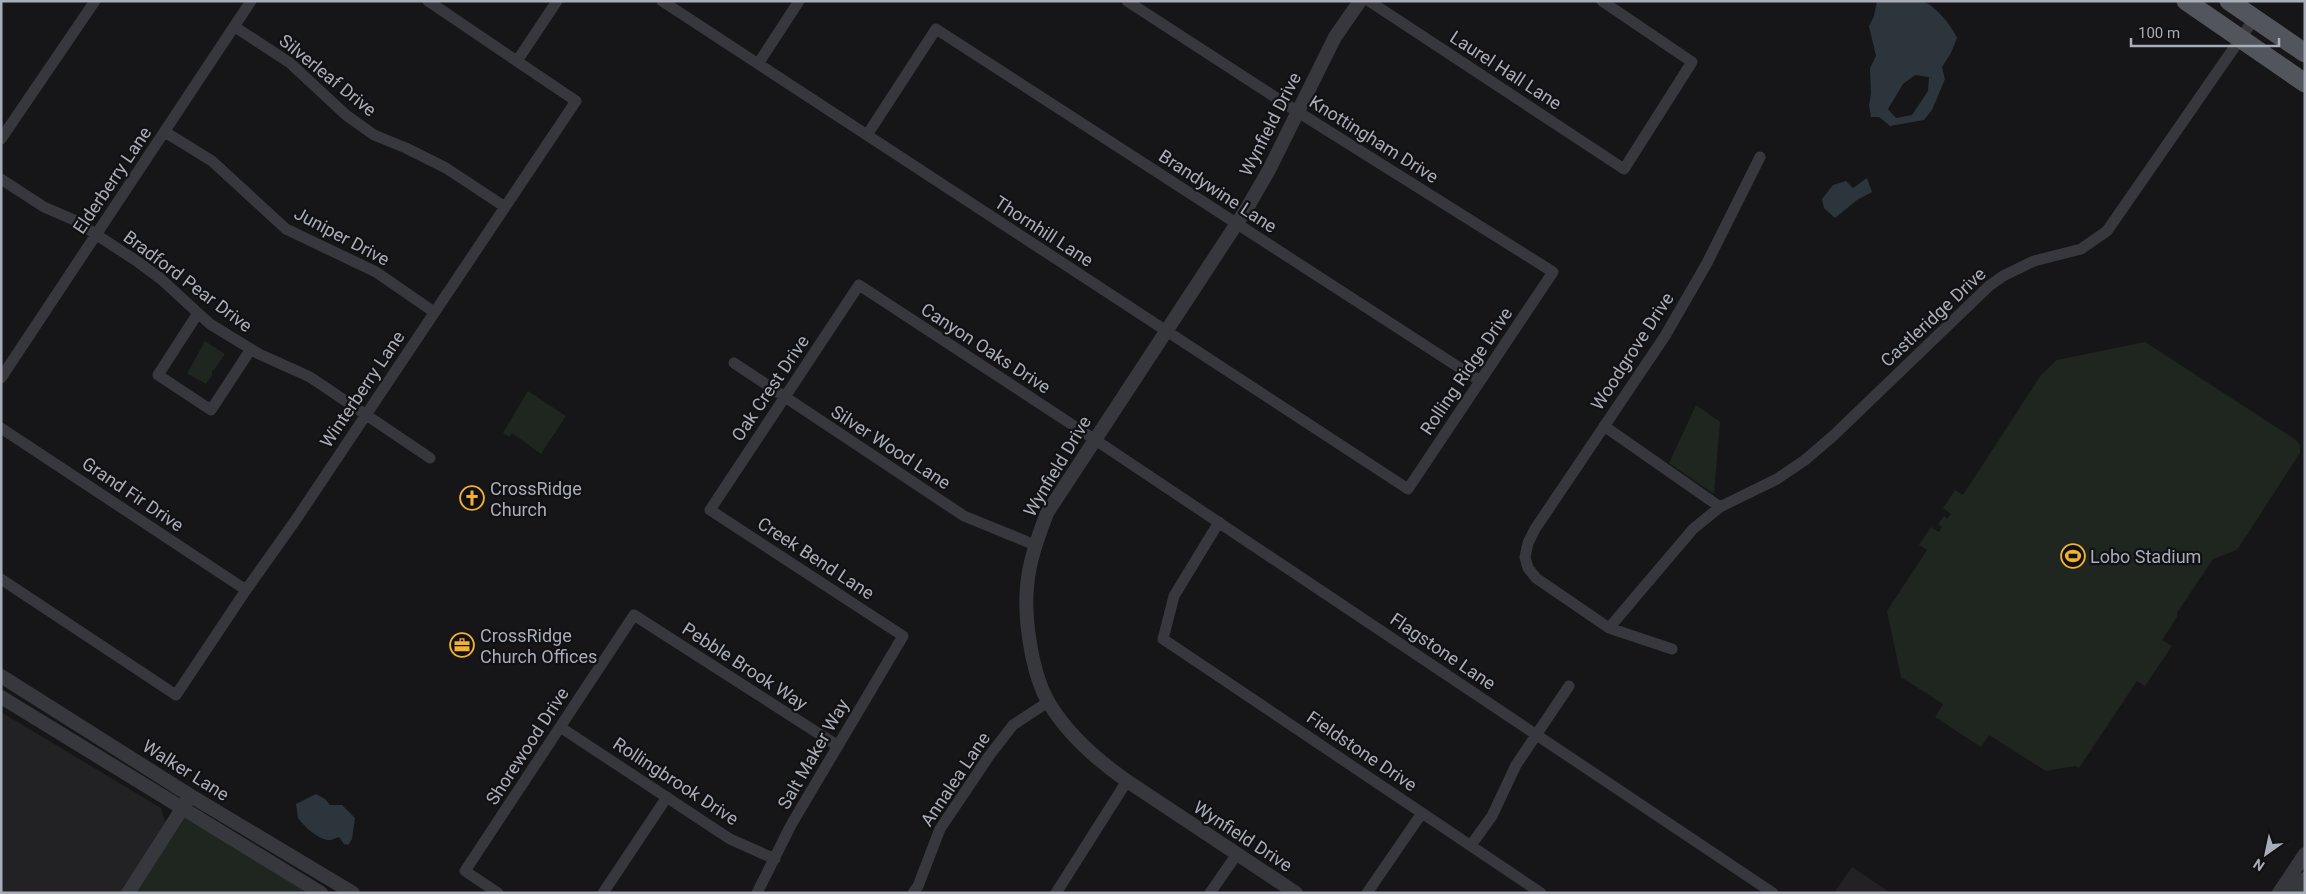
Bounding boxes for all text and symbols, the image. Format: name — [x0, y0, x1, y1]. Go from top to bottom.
scale bar — [2131, 15, 2278, 47]
text: 100 m — [2138, 24, 2180, 42]
street label: Laurel Hall Lane — [1446, 26, 1566, 114]
street label: Silverleaf Drive — [275, 30, 381, 120]
street label: Wynfield Drive — [1235, 69, 1305, 179]
street label: Knottingham Drive — [1306, 91, 1442, 187]
street label: Elderberry Lane — [69, 123, 155, 237]
street label: Brandywine Lane — [1155, 145, 1281, 237]
street label: Thornhill Lane — [991, 191, 1097, 271]
street label: Juniper Drive — [291, 202, 393, 270]
street label: Bradford Pear Drive — [120, 226, 256, 336]
street label: Castleridge Drive — [1876, 263, 1990, 371]
street label: Woodgrove Drive — [1586, 288, 1678, 414]
street label: Canyon Oaks Drive — [917, 298, 1055, 398]
street label: Rolling Ridge Drive — [1416, 303, 1516, 439]
street label: Winterberry Lane — [315, 327, 409, 451]
street label: Oak Crest Drive — [727, 331, 813, 445]
street label: Silver Wood Lane — [827, 401, 955, 493]
street label: Wynfield Drive — [1019, 412, 1095, 520]
street label: Grand Fir Drive — [78, 452, 188, 536]
place label: CrossRidge Church — [490, 478, 582, 520]
church icon: CrossRidge Church — [459, 485, 485, 511]
street label: Creek Bend Lane — [754, 513, 878, 603]
sports icon: Lobo Stadium — [2060, 543, 2086, 569]
place label: Lobo Stadium — [2090, 546, 2201, 567]
street label: Flagstone Lane — [1386, 608, 1500, 694]
street label: Pebble Brook Way — [679, 618, 812, 714]
place label: CrossRidge Church Offices — [480, 625, 597, 667]
office icon: CrossRidge Church Offices — [449, 632, 475, 658]
street label: Shorewood Drive — [481, 683, 573, 809]
street label: Salt Maker Way — [773, 695, 853, 813]
street label: Fieldstone Drive — [1303, 706, 1421, 796]
street label: Annalea Lane — [916, 728, 994, 830]
street label: Rollingbrook Drive — [609, 733, 743, 829]
street label: Walker Lane — [139, 735, 233, 805]
street label: Wynfield Drive — [1190, 796, 1296, 876]
north arrow — [2241, 829, 2291, 879]
text: N — [2250, 855, 2267, 874]

